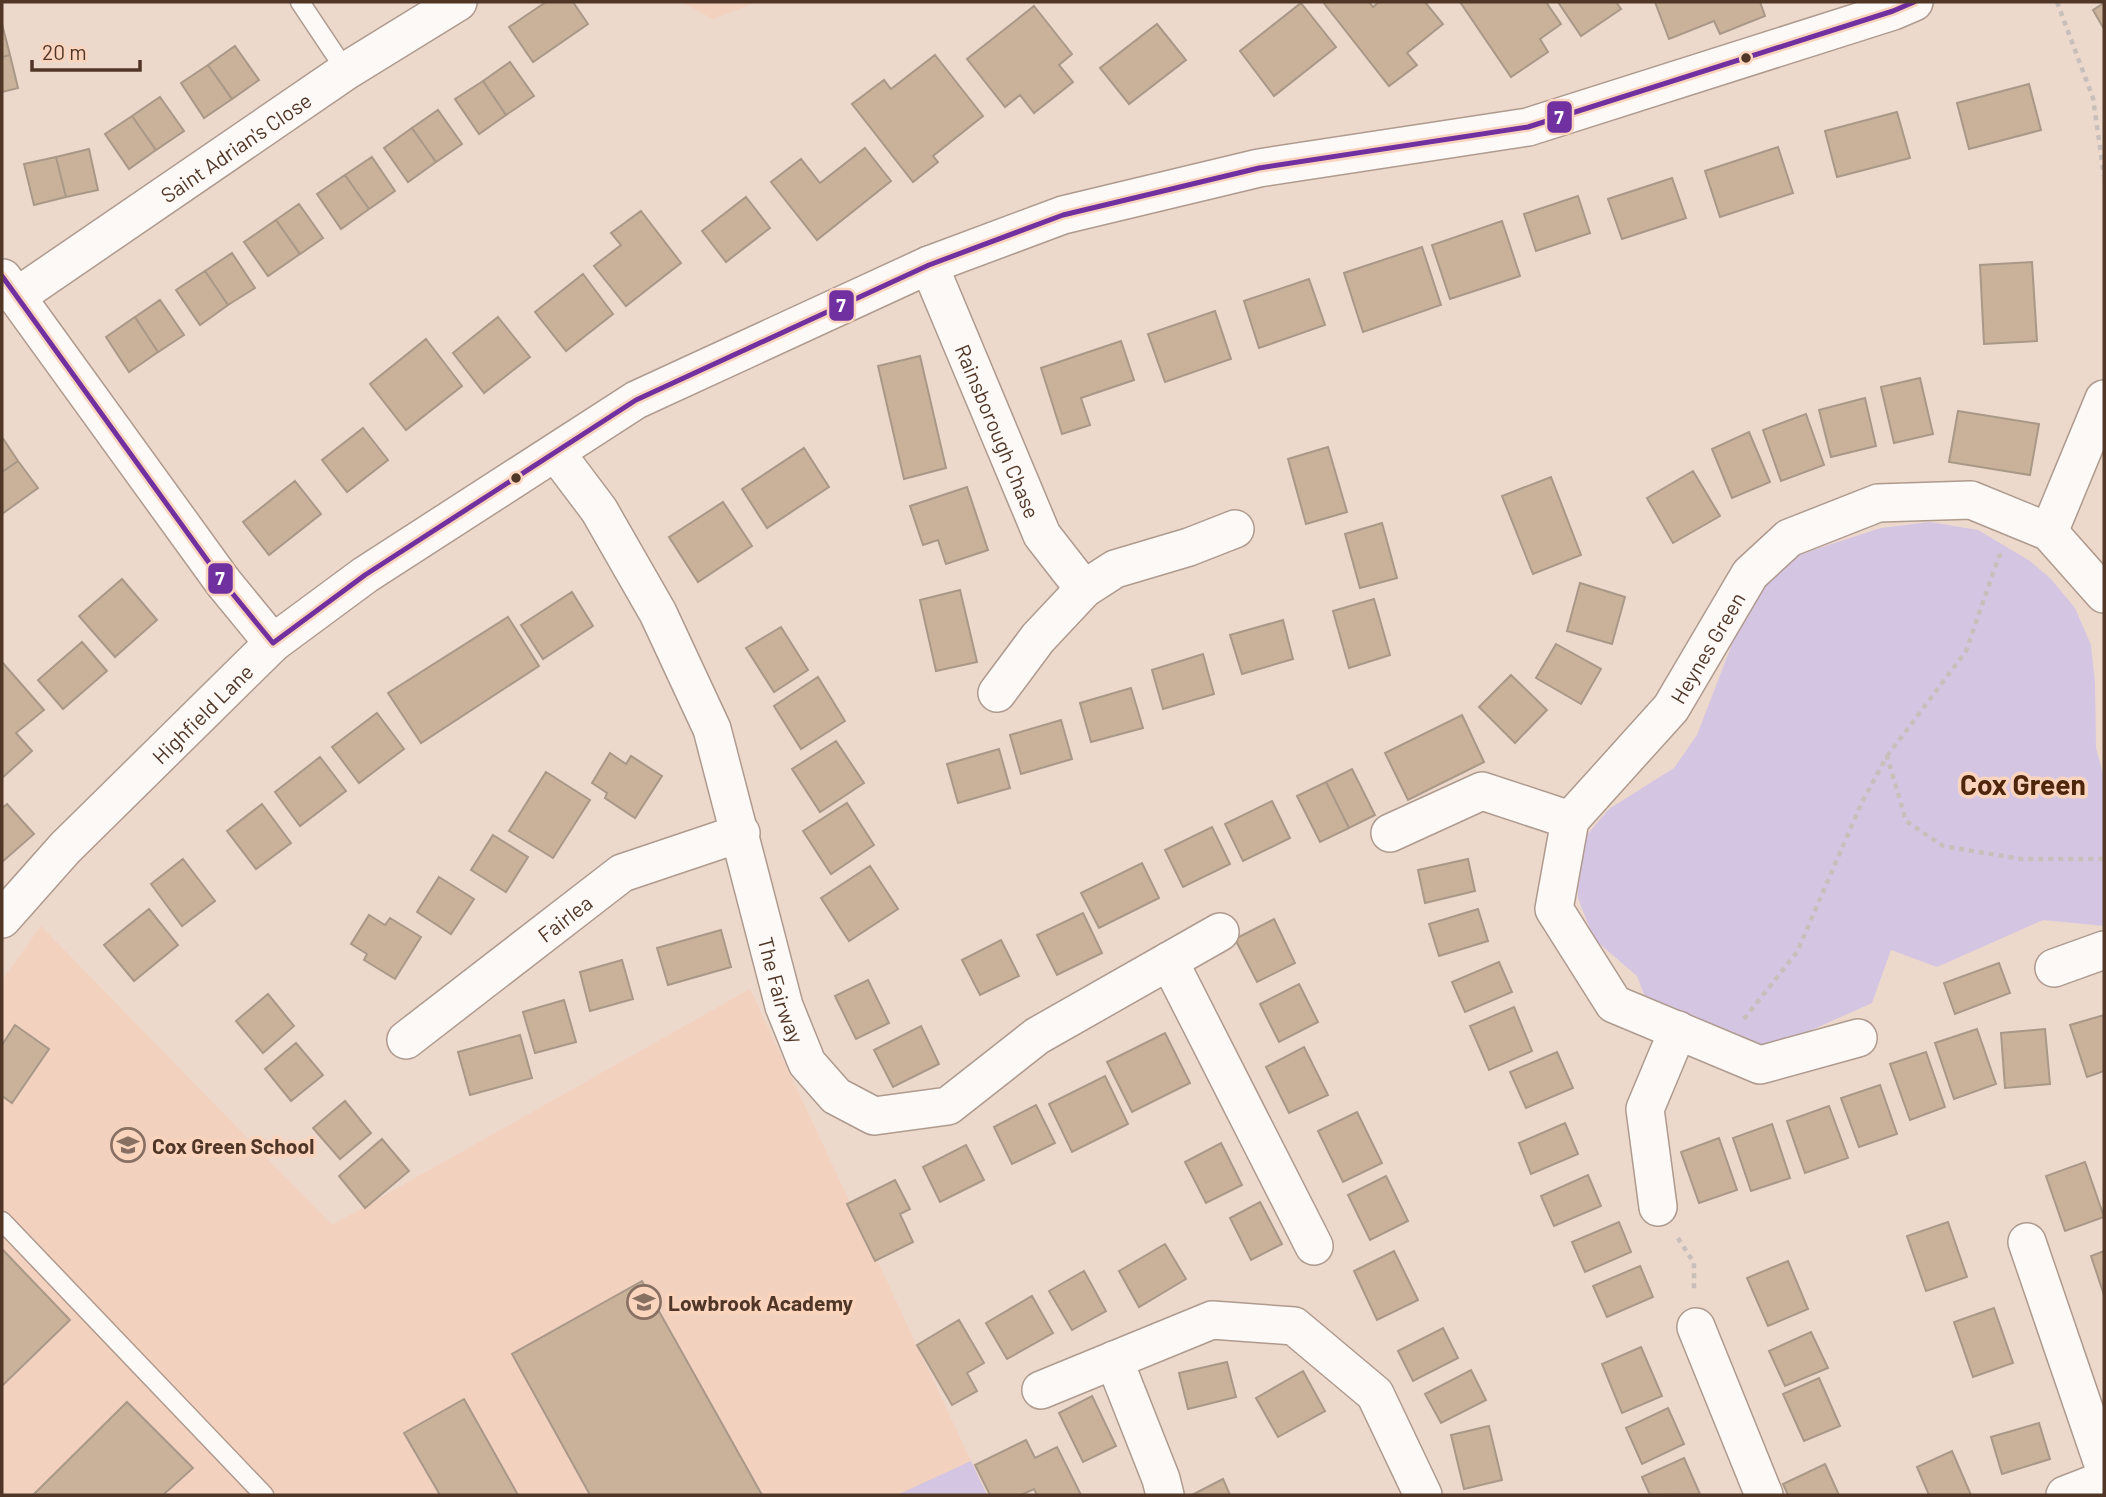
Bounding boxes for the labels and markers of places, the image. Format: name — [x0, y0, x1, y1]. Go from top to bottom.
unlabelled marker — [1739, 51, 1753, 65]
unlabelled marker — [509, 471, 523, 485]
school or university icon: Cox Green School — [109, 1126, 147, 1164]
place label: Cox Green School — [152, 1133, 314, 1158]
school or university icon: Lowbrook Academy — [625, 1283, 663, 1321]
place label: Lowbrook Academy — [668, 1290, 854, 1315]

